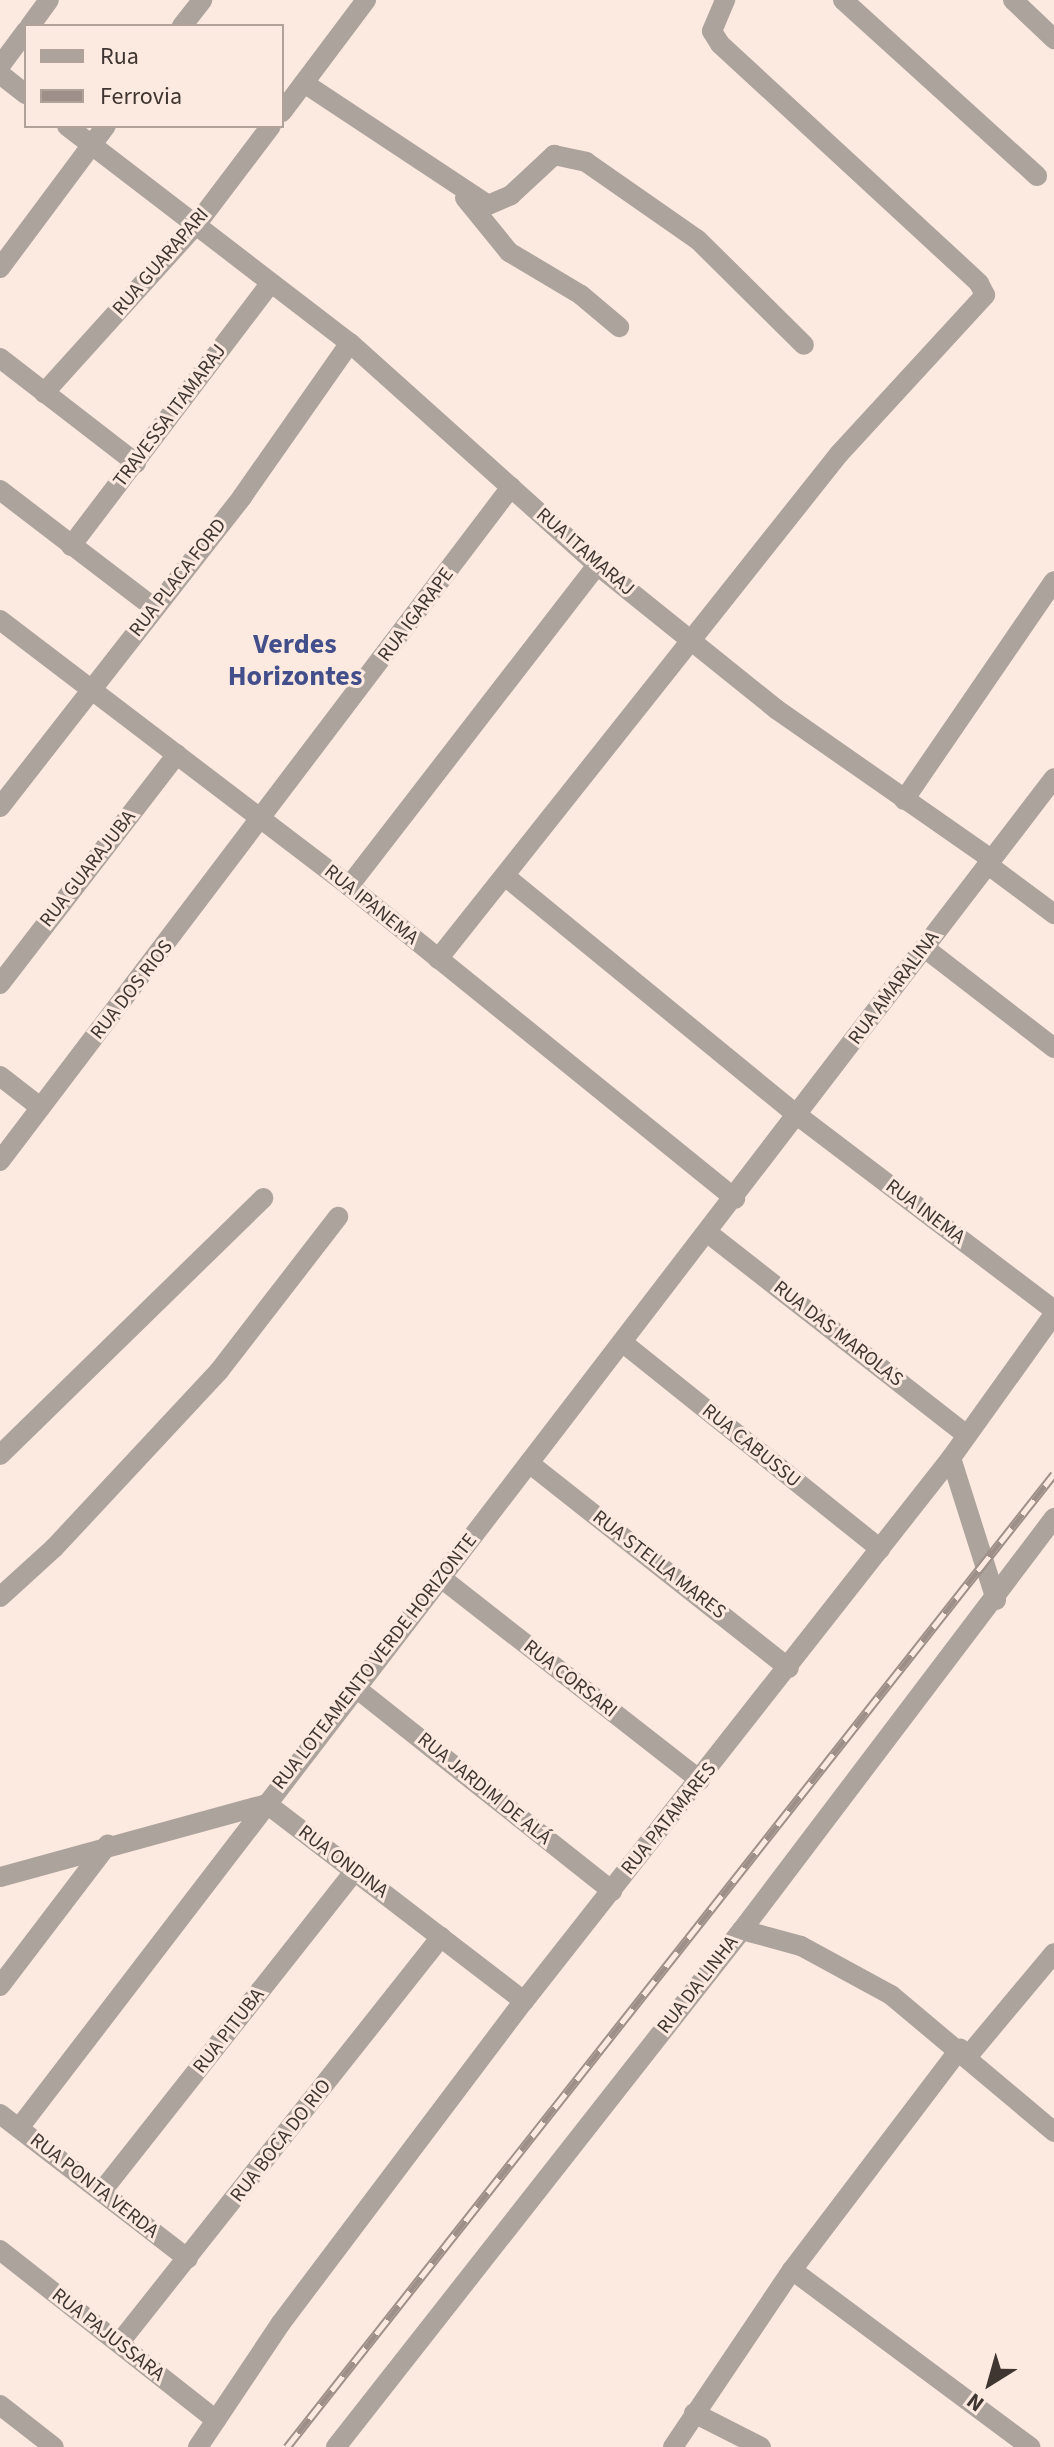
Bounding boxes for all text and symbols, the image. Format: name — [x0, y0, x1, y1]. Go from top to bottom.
legend — [24, 24, 284, 128]
text: Rua — [100, 39, 139, 74]
text: Ferrovia — [100, 79, 182, 114]
street label: RUA GUARAPARI — [108, 203, 214, 321]
street label: TRAVESSA ITAMARAJ — [108, 340, 232, 492]
street label: RUA ITAMARAJ — [531, 503, 639, 601]
street label: RUA PLACA FORD — [124, 514, 232, 642]
street label: RUA IGARAPE — [373, 563, 459, 667]
district label: Verdes Horizontes — [228, 627, 362, 693]
street label: RUA GUARAJUBA — [35, 806, 141, 932]
street label: RUA IPANEMA — [319, 860, 423, 950]
street label: RUA AMARALINA — [843, 926, 945, 1050]
street label: RUA DOS RIOS — [86, 935, 178, 1045]
street label: RUA INEMA — [881, 1174, 969, 1250]
street label: RUA DAS MAROLAS — [768, 1276, 908, 1392]
street label: RUA CABUSSU — [697, 1399, 805, 1493]
street label: RUA STELLA MARES — [588, 1505, 730, 1625]
street label: RUA LOTEAMENTO VERDE HORIZONTE — [268, 1529, 482, 1795]
street label: RUA CORSARI — [518, 1635, 622, 1723]
street label: RUA JARDIM DE ALÁ — [412, 1728, 556, 1850]
street label: RUA PATAMARES — [616, 1758, 722, 1880]
street label: RUA ONDINA — [293, 1820, 393, 1904]
street label: RUA DA LINHA — [652, 1931, 744, 2039]
street label: RUA PITUBA — [188, 1984, 270, 2078]
street label: RUA BOCA DO RIO — [225, 2075, 337, 2207]
street label: RUA PONTA VERDA — [25, 2128, 163, 2244]
street label: RUA PAJUSSARA — [47, 2284, 169, 2386]
north arrow — [950, 2343, 1030, 2423]
text: N — [960, 2385, 991, 2419]

